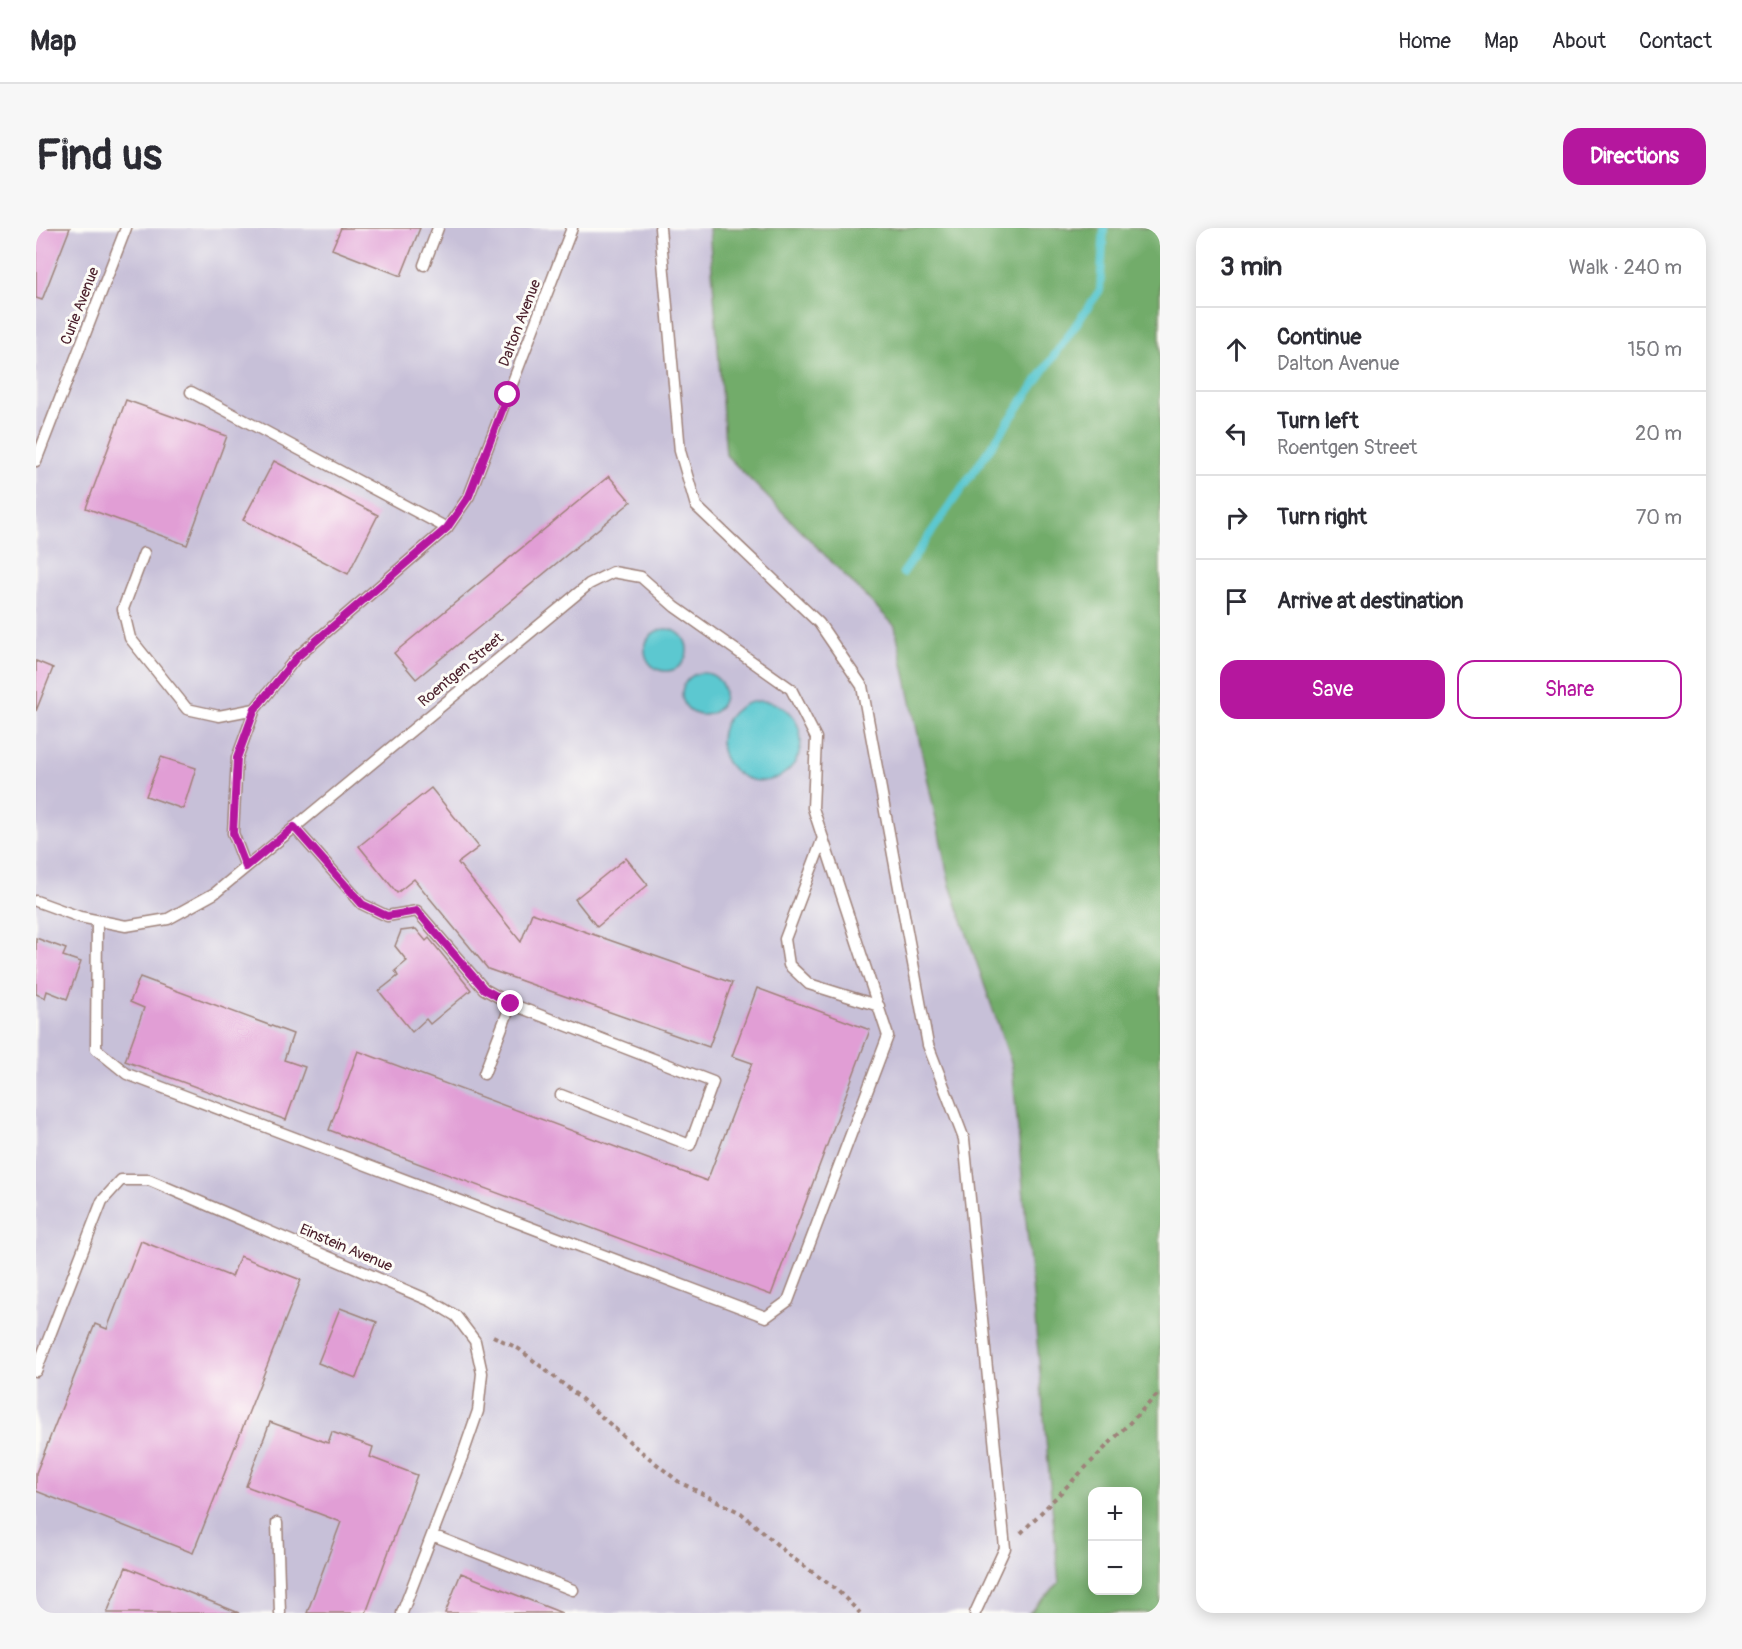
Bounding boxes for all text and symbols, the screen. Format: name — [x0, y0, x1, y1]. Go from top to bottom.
text: Map — [30, 24, 76, 59]
text: Home — [1398, 28, 1451, 55]
text: Map — [1484, 28, 1519, 55]
text: About — [1552, 28, 1606, 55]
text: Contact — [1639, 28, 1712, 55]
button: Directions — [1563, 128, 1706, 185]
text: Find us — [36, 130, 162, 182]
text: 3 min — [1220, 251, 1282, 283]
text: Walk · 240 m — [1569, 255, 1682, 280]
street label: Curie Avenue — [57, 264, 104, 347]
street label: Dalton Avenue — [495, 276, 546, 369]
text: Continue — [1277, 323, 1361, 351]
icon: ahead — [1220, 333, 1253, 366]
text: 150 m — [1628, 337, 1682, 362]
text: Dalton Avenue — [1277, 351, 1399, 376]
route start — [494, 381, 520, 407]
text: Turn left — [1277, 407, 1359, 435]
icon: left — [1220, 417, 1253, 450]
text: 20 m — [1635, 421, 1682, 446]
text: Roentgen Street — [1277, 435, 1417, 460]
icon: right — [1220, 501, 1253, 534]
text: Turn right — [1277, 503, 1367, 531]
text: 70 m — [1636, 505, 1682, 530]
icon: arrive — [1220, 585, 1253, 618]
text: Arrive at destination — [1277, 587, 1463, 615]
street label: Roentgen Street — [415, 628, 508, 711]
button: Save — [1220, 660, 1445, 719]
button: Share — [1457, 660, 1682, 719]
route end — [497, 990, 523, 1016]
street label: Einstein Avenue — [297, 1220, 396, 1276]
map controls — [1088, 1487, 1142, 1595]
button: + — [1088, 1487, 1142, 1541]
button: − — [1088, 1541, 1142, 1595]

